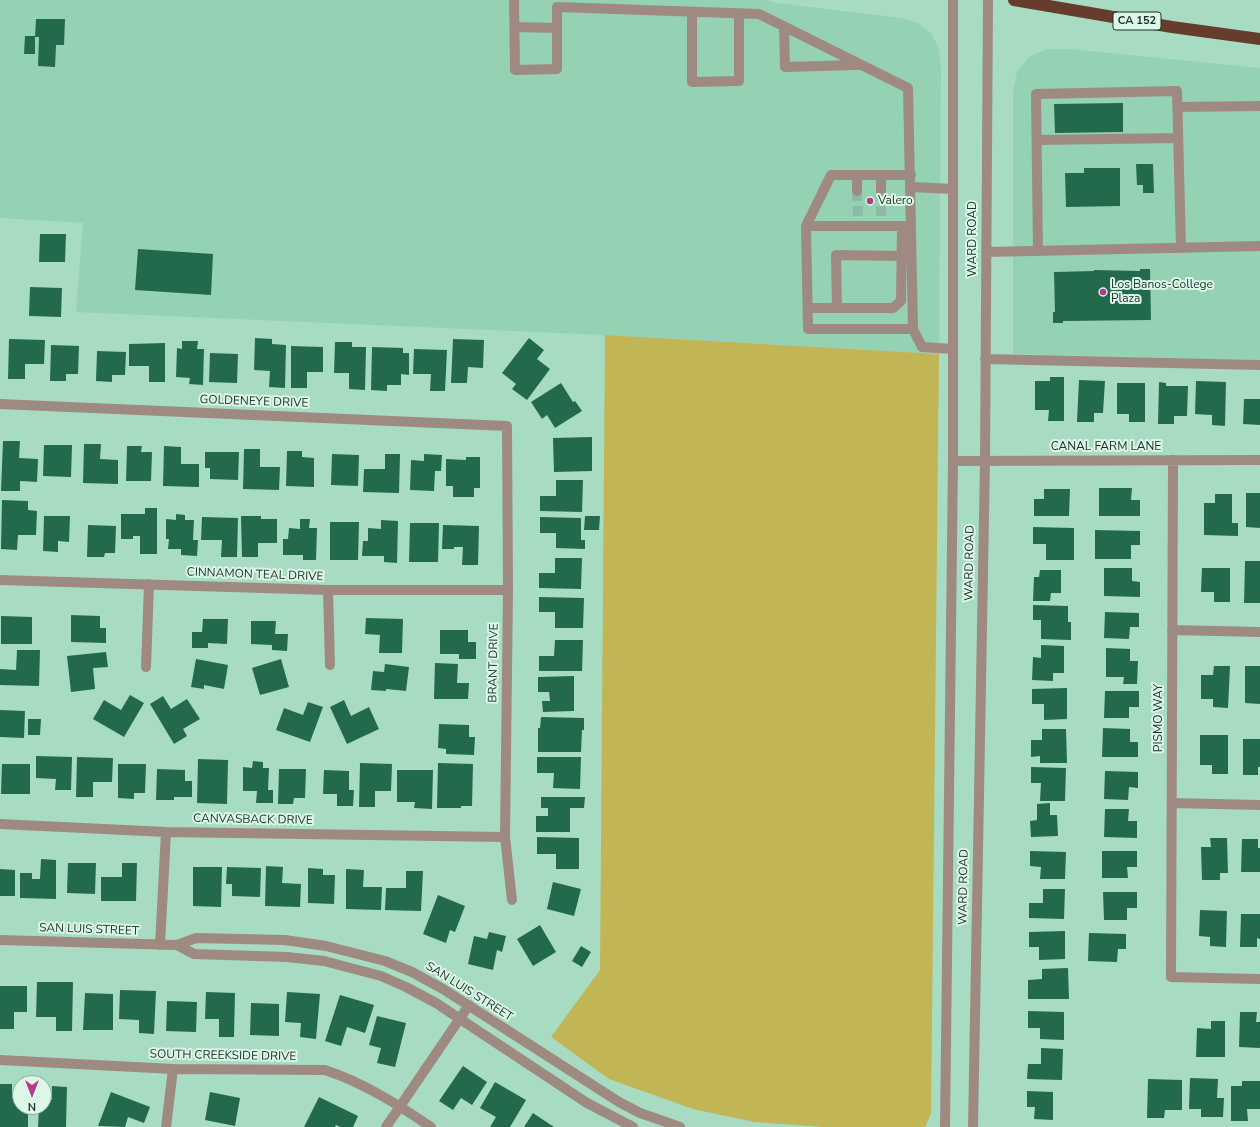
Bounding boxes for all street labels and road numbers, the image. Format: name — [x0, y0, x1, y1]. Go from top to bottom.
road number: CA 152 — [1113, 12, 1161, 30]
street label: WARD ROAD — [966, 201, 980, 277]
street label: GOLDENEYE DRIVE — [199, 393, 309, 411]
street label: CANAL FARM LANE — [1051, 440, 1161, 454]
street label: WARD ROAD — [962, 525, 978, 601]
street label: CINNAMON TEAL DRIVE — [186, 565, 324, 585]
street label: BRANT DRIVE — [486, 623, 502, 703]
street label: PISMO WAY — [1152, 684, 1166, 752]
street label: CANVASBACK DRIVE — [193, 812, 313, 828]
street label: WARD ROAD — [956, 849, 972, 925]
street label: SAN LUIS STREET — [39, 921, 139, 939]
street label: SAN LUIS STREET — [423, 959, 515, 1025]
street label: SOUTH CREEKSIDE DRIVE — [150, 1048, 296, 1064]

